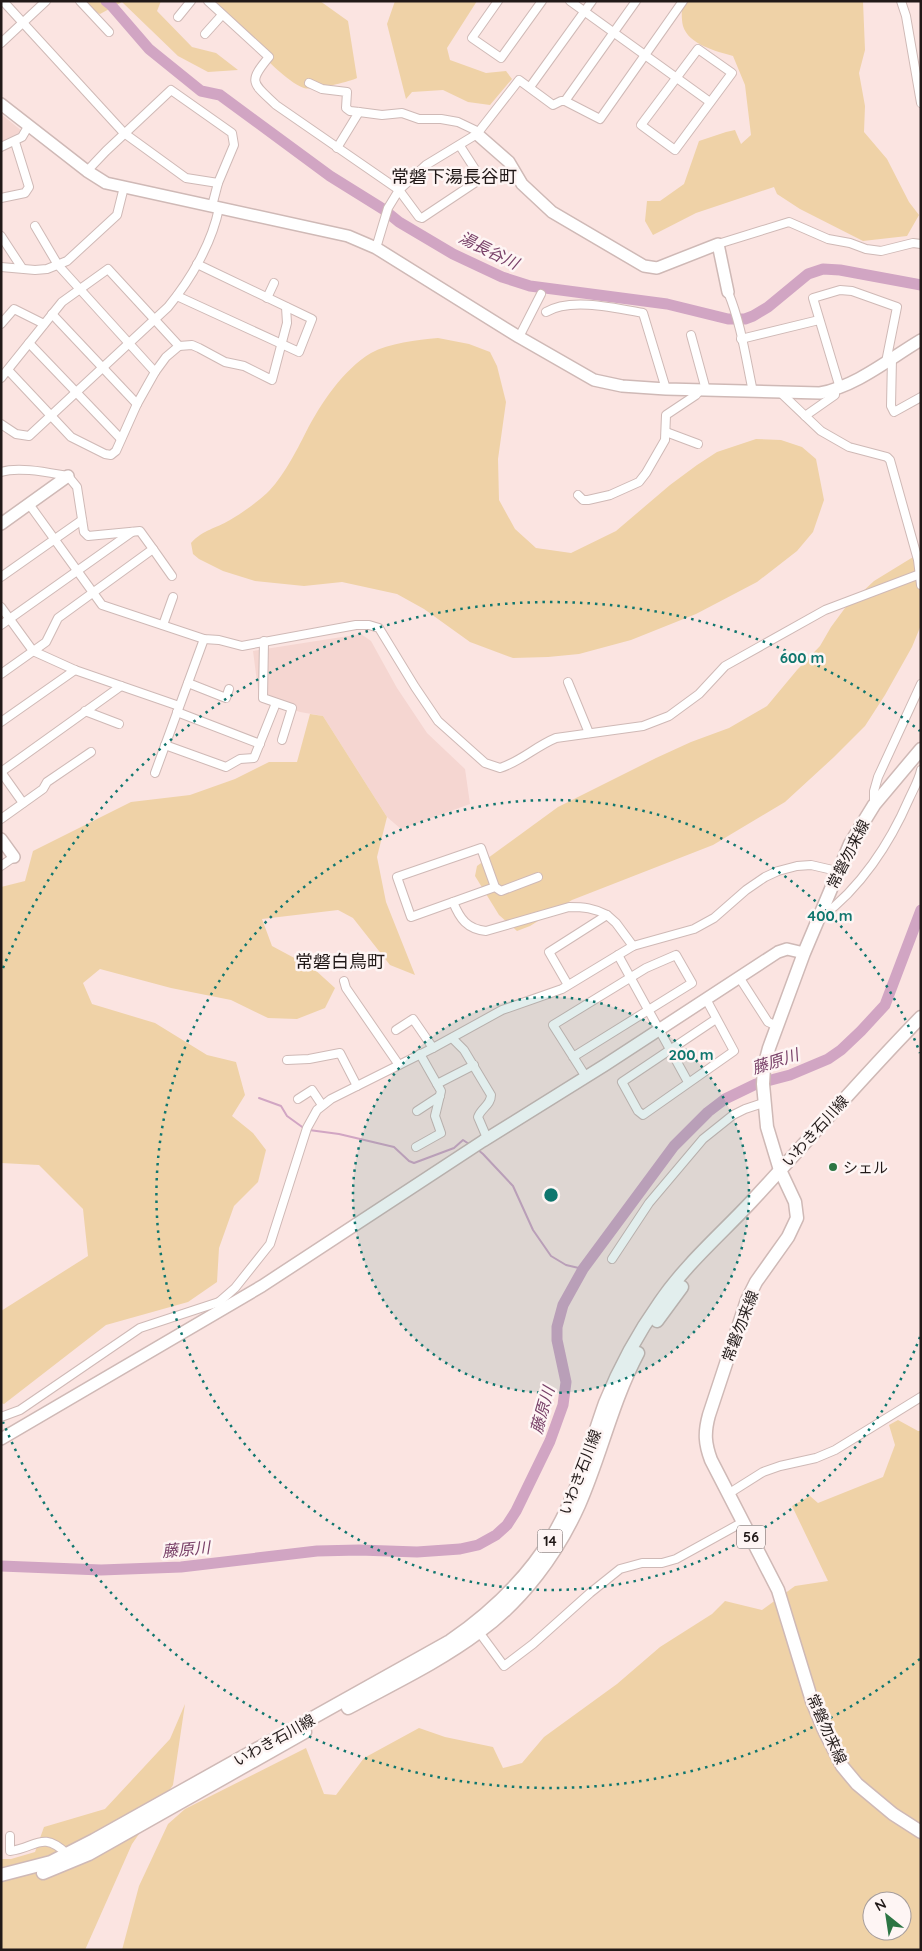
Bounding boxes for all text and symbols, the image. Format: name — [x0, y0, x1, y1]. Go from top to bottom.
district label: 常磐下湯長谷町 — [391, 165, 517, 188]
water label: 湯長谷川 — [456, 227, 524, 274]
text: 600 m — [780, 648, 824, 667]
street label: 常磐勿来線 — [823, 816, 873, 892]
text: 400 m — [807, 906, 853, 925]
district label: 常磐白鳥町 — [295, 950, 385, 973]
water label: 藤原川 — [749, 1043, 803, 1078]
text: 200 m — [669, 1045, 714, 1064]
street label: いわき石川線 — [778, 1091, 852, 1171]
place label: シェル — [843, 1158, 888, 1177]
marker: シェル — [827, 1161, 839, 1173]
centre of rings — [542, 1186, 560, 1204]
street label: 常磐勿来線 — [718, 1288, 762, 1364]
water label: 藤原川 — [526, 1382, 559, 1436]
street label: いわき石川線 — [555, 1427, 605, 1517]
road number: 56 — [737, 1525, 765, 1548]
road number: 14 — [538, 1530, 562, 1552]
water label: 藤原川 — [161, 1537, 213, 1561]
street label: 常磐勿来線 — [803, 1691, 851, 1767]
street label: いわき石川線 — [230, 1710, 318, 1770]
north arrow — [862, 1891, 912, 1941]
text: N — [872, 1894, 889, 1915]

